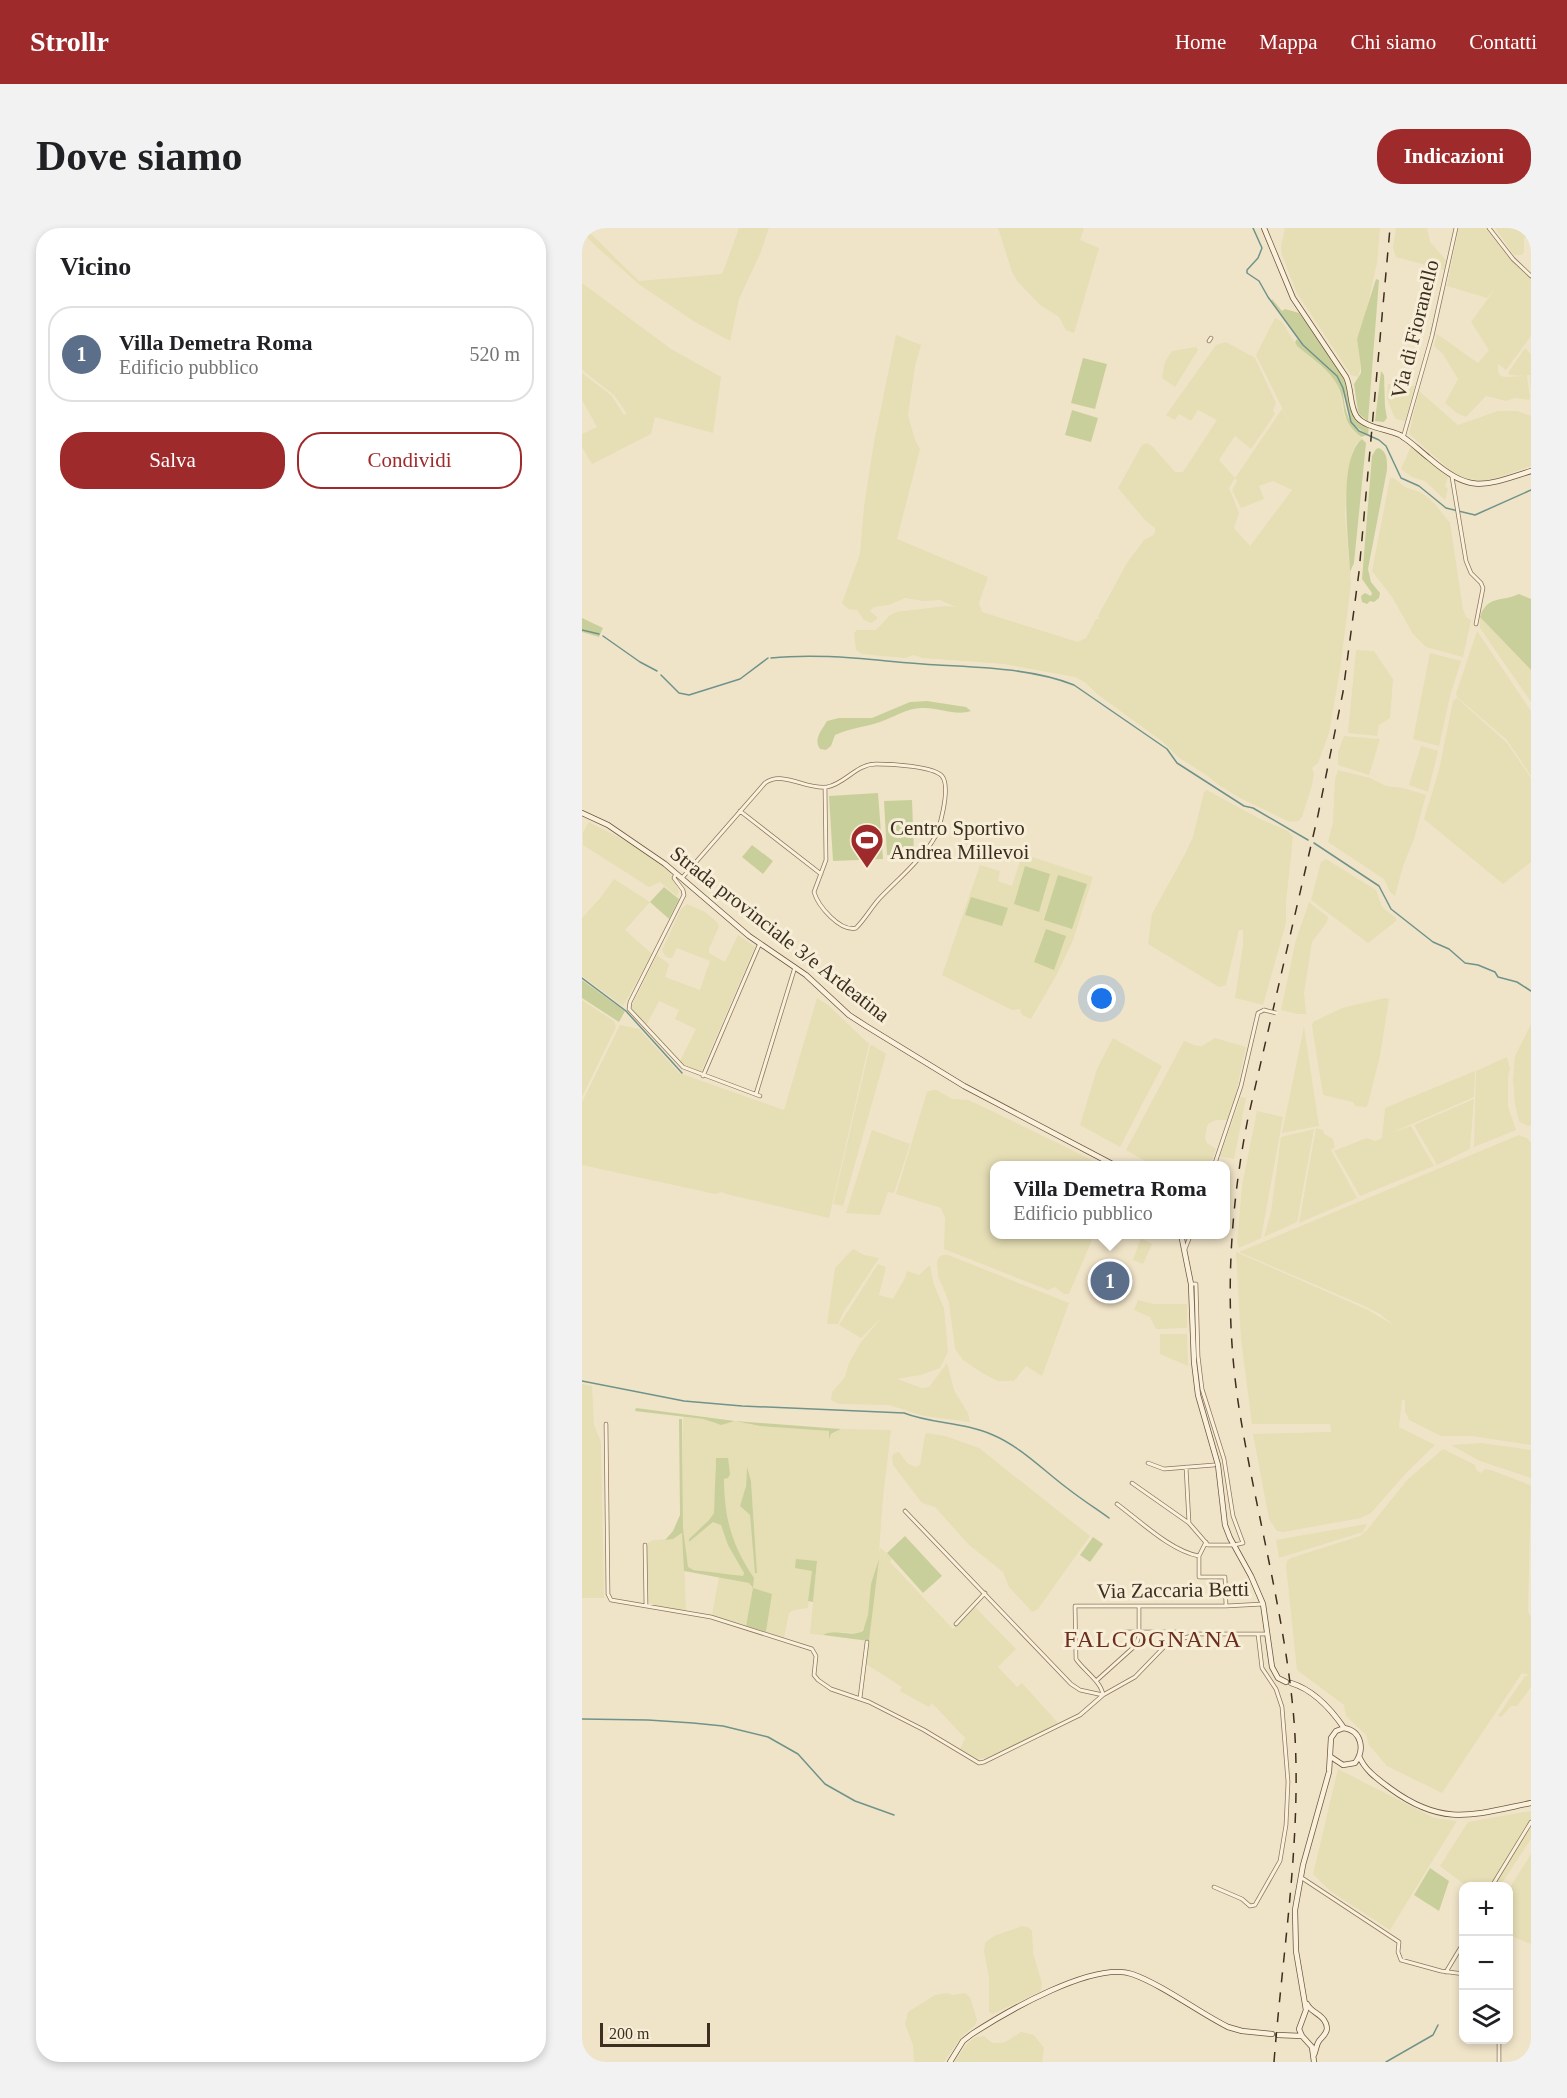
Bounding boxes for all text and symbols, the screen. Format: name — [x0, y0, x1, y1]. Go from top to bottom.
text: Strollr — [30, 26, 109, 57]
text: Home — [1175, 30, 1226, 54]
text: Mappa — [1259, 30, 1318, 54]
text: Chi siamo — [1351, 30, 1436, 54]
text: Contatti — [1469, 30, 1537, 54]
button: Indicazioni — [1377, 129, 1531, 184]
text: Dove siamo — [36, 133, 242, 179]
text: Vicino — [60, 252, 131, 281]
street label: Via di Fioranello — [1386, 257, 1444, 401]
text: Villa Demetra Roma — [119, 330, 312, 355]
text: 1 — [77, 343, 87, 365]
text: 520 m — [469, 343, 520, 365]
text: Edificio pubblico — [119, 356, 258, 378]
button: Salva — [60, 432, 285, 489]
button: Condividi — [297, 432, 522, 489]
place label: Centro Sportivo Andrea Millevoi — [890, 816, 1030, 864]
sports icon: Centro Sportivo Andrea Millevoi — [849, 822, 885, 869]
street label: Strada provinciale 3/e Ardeatina — [666, 841, 895, 1027]
your location — [1087, 984, 1116, 1013]
popup — [990, 1161, 1230, 1239]
text: Villa Demetra Roma — [1013, 1176, 1207, 1201]
text: Edificio pubblico — [1013, 1202, 1153, 1224]
pin: 1 — [1090, 1258, 1130, 1304]
street label: Via Zaccaria Betti — [1096, 1577, 1250, 1603]
district label: FALCOGNANA — [1064, 1626, 1242, 1652]
map controls — [1459, 1882, 1513, 2044]
button: + — [1459, 1882, 1513, 1936]
button: − — [1459, 1936, 1513, 1990]
button: layers — [1459, 1990, 1513, 2044]
scale bar — [600, 2020, 710, 2048]
text: 200 m — [609, 2025, 649, 2042]

